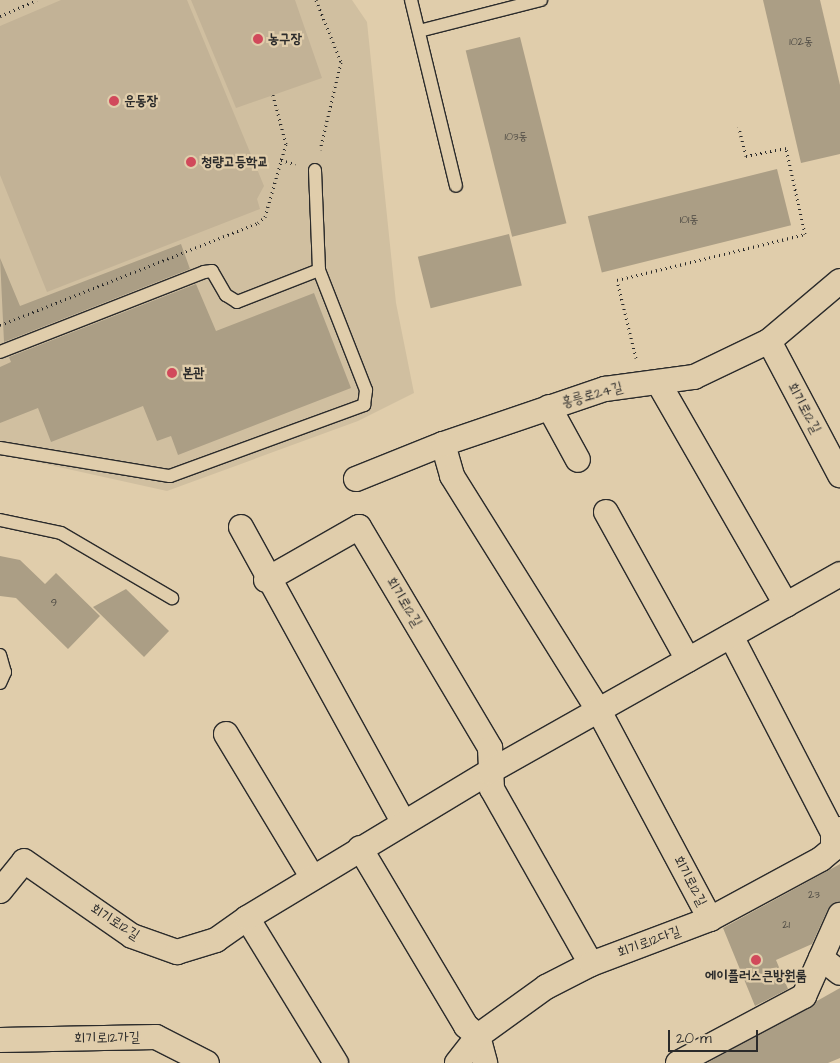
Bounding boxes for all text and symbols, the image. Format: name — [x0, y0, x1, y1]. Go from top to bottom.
place label: 농구장 — [268, 31, 302, 47]
marker: 농구장 — [252, 33, 264, 45]
house number: 102동 — [789, 35, 813, 49]
place label: 운동장 — [124, 93, 158, 109]
marker: 운동장 — [108, 95, 120, 107]
house number: 103동 — [505, 130, 527, 144]
place label: 청량고등학교 — [201, 154, 269, 170]
marker: 청량고등학교 — [185, 156, 197, 168]
house number: 101동 — [680, 213, 698, 227]
place label: 본관 — [182, 365, 205, 381]
marker: 본관 — [166, 367, 178, 379]
street label: 홍릉로24길 — [560, 379, 624, 411]
street label: 회기로12길 — [784, 380, 824, 436]
street label: 회기로12길 — [383, 574, 425, 630]
house number: 9 — [51, 596, 57, 610]
street label: 회기로12길 — [670, 853, 710, 909]
house number: 23 — [808, 888, 820, 902]
street label: 회기로12길 — [87, 900, 143, 944]
house number: 21 — [782, 918, 790, 932]
street label: 회기로12다길 — [615, 923, 683, 961]
marker: 에이플러스큰방원룸 — [750, 954, 762, 966]
place label: 에이플러스큰방원룸 — [705, 968, 807, 984]
scale bar — [670, 1020, 760, 1052]
text: 20 m — [676, 1028, 712, 1049]
street label: 회기로12가길 — [74, 1029, 140, 1047]

